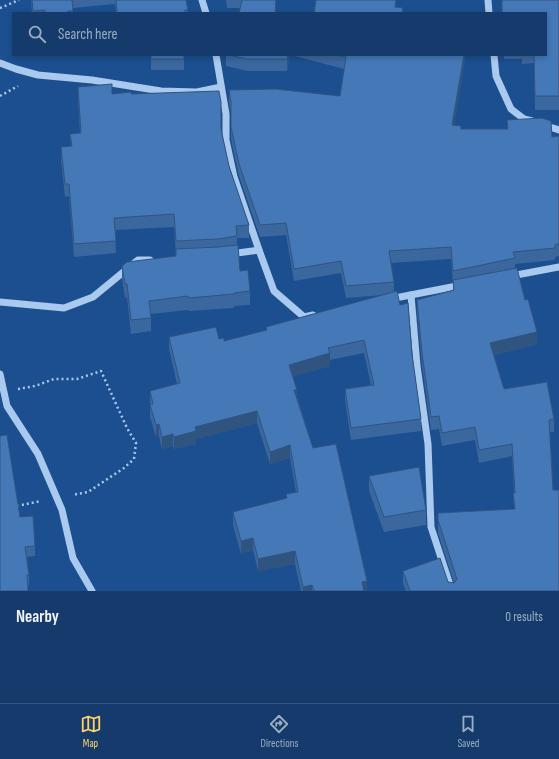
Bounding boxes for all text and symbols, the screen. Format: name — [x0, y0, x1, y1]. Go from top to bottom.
search box — [12, 12, 547, 56]
icon: search — [26, 23, 48, 45]
text: Search here — [58, 25, 118, 44]
text: Nearby — [16, 607, 59, 627]
text: 0 results — [505, 609, 543, 625]
tab: Map — [80, 713, 102, 750]
tab: Directions — [261, 713, 298, 750]
tab: Saved — [457, 713, 479, 750]

